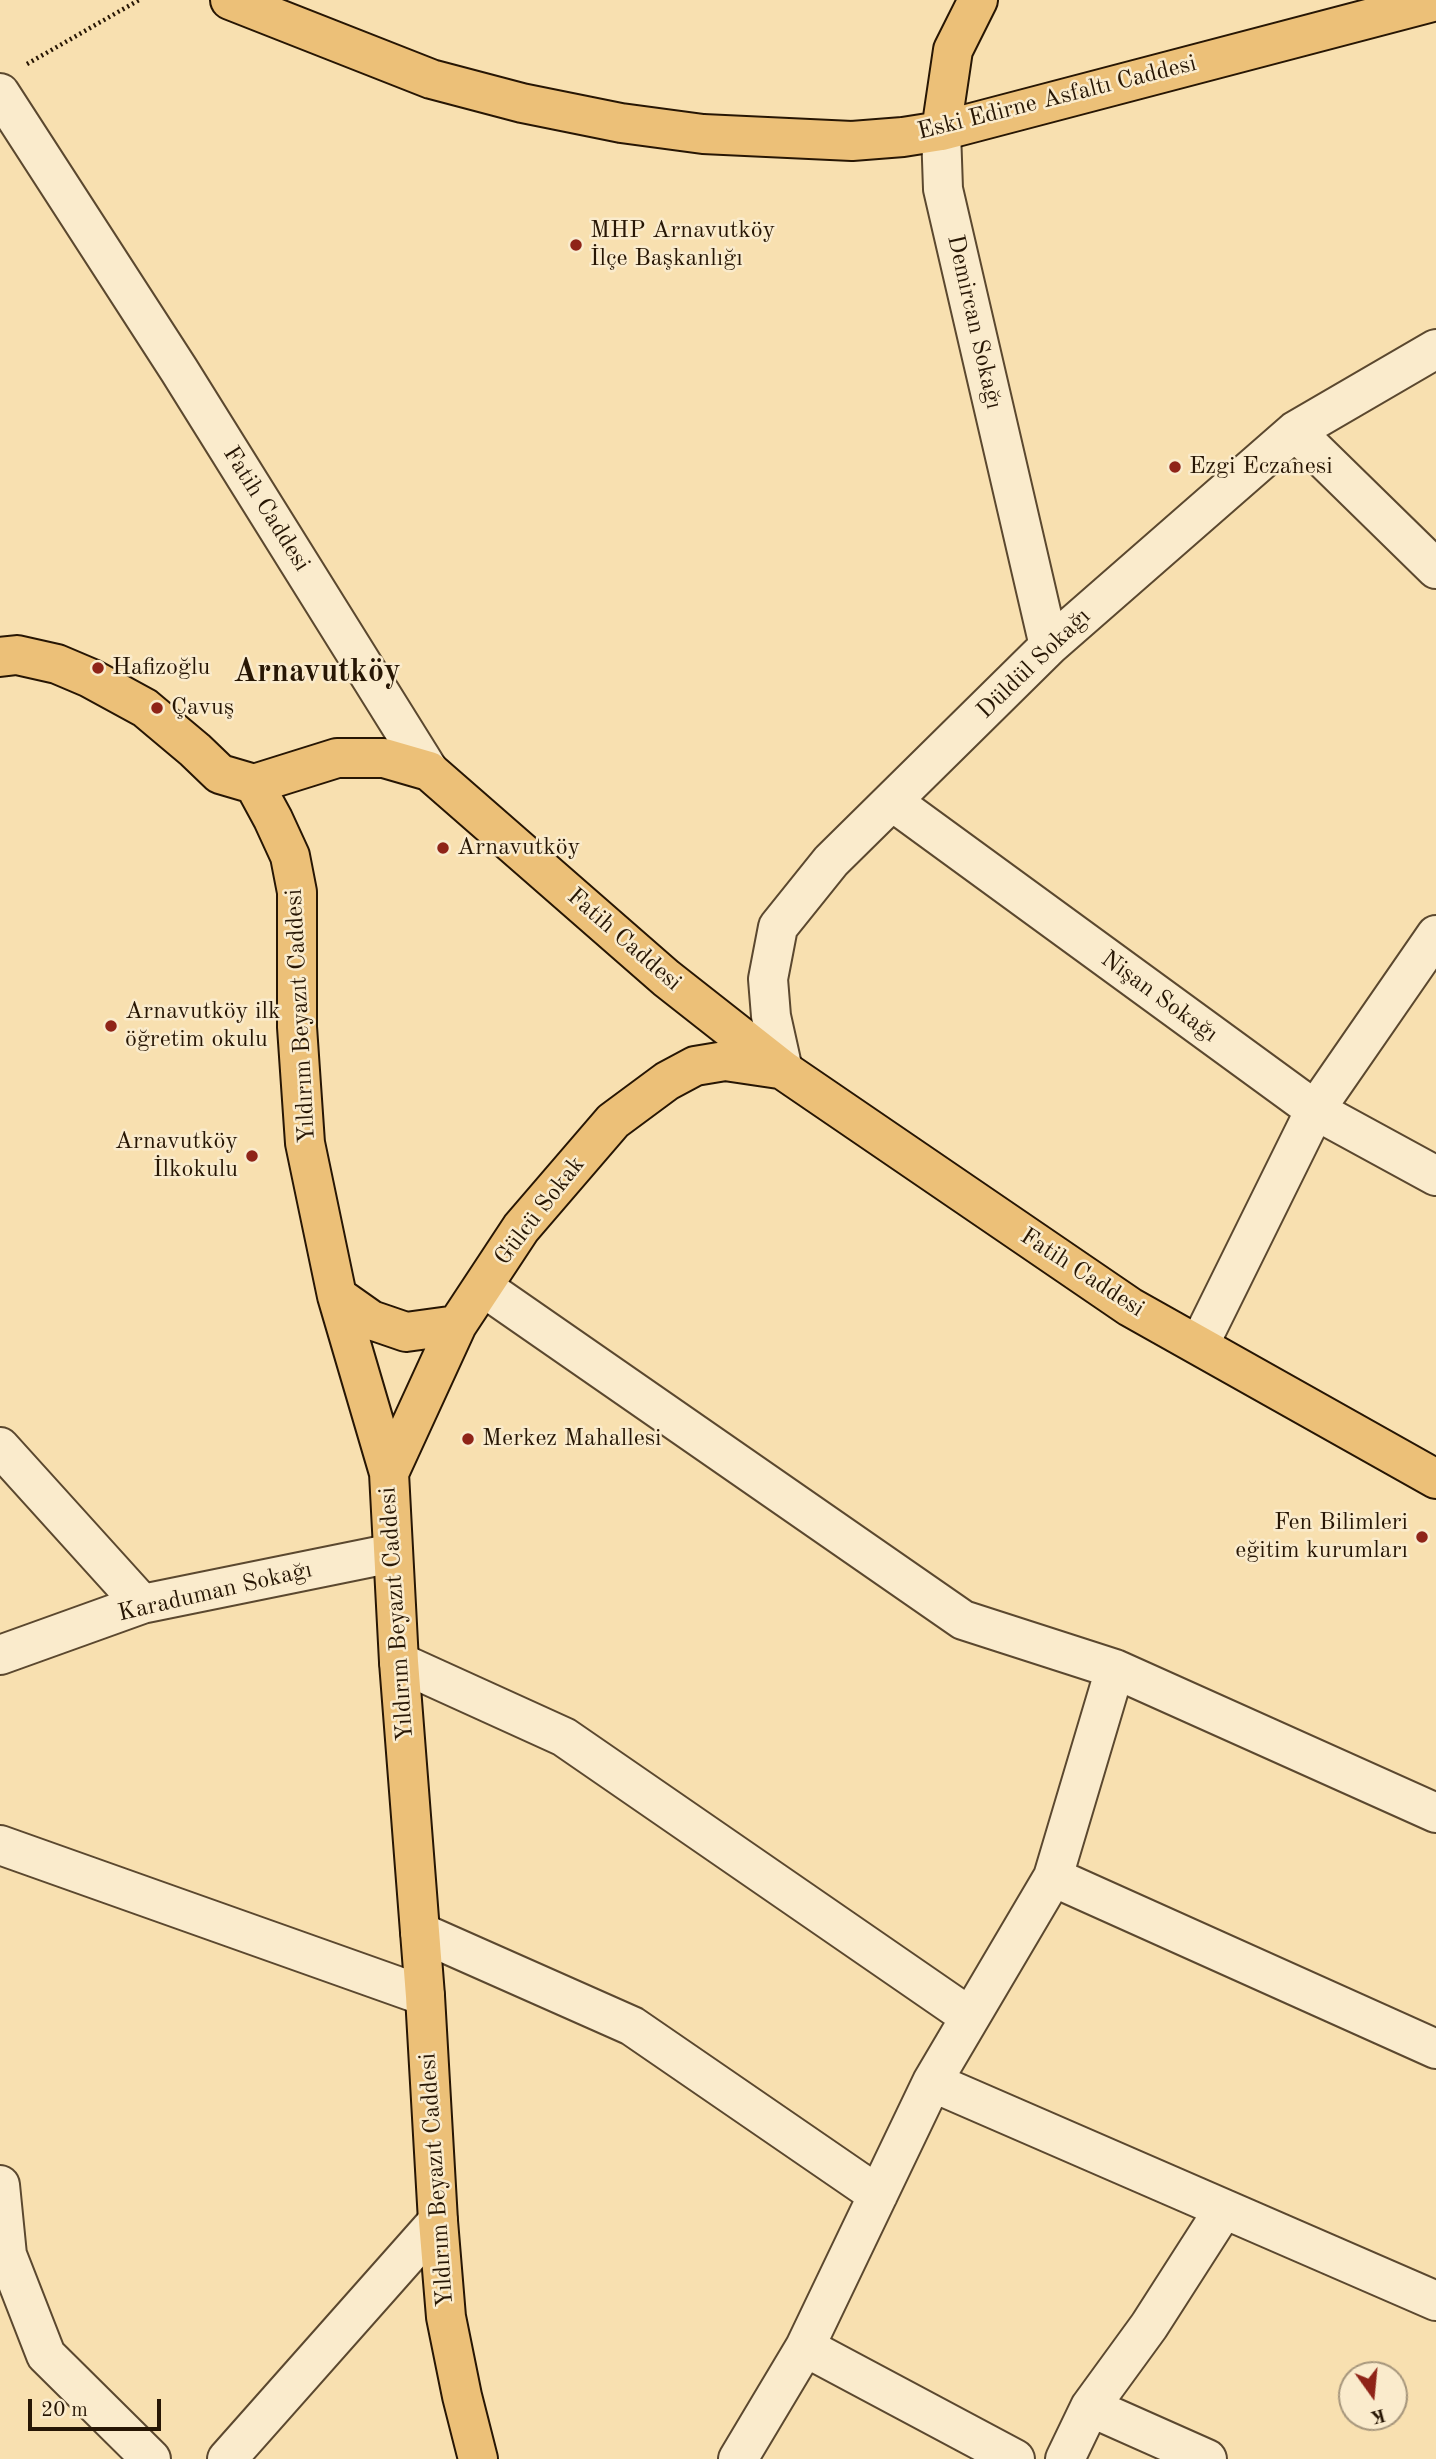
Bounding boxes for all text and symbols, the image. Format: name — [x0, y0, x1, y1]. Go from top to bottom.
street label: Eski Edirne Asfaltı Caddesi — [915, 49, 1199, 147]
place label: MHP Arnavutköy İlçe Başkanlığı — [590, 217, 775, 273]
street label: Demircan Sokağı — [940, 232, 1008, 412]
marker: MHP Arnavutköy İlçe Başkanlığı — [568, 237, 584, 253]
street label: Fatih Caddesi — [216, 441, 316, 577]
place label: Ezgi Eczanesi — [1189, 453, 1333, 481]
marker: Ezgi Eczanesi — [1167, 459, 1183, 475]
street label: Düldül Sokağı — [971, 603, 1097, 725]
place label: Hafizoğlu — [112, 654, 210, 682]
district label: Arnavutköy — [233, 654, 401, 692]
marker: Hafizoğlu — [90, 660, 106, 676]
place label: Çavuş — [171, 694, 234, 722]
marker: Çavuş — [149, 700, 165, 716]
place label: Arnavutköy — [457, 834, 580, 862]
marker: Arnavutköy — [435, 840, 451, 856]
street label: Fatih Caddesi — [561, 883, 687, 997]
street label: Yıldırım Beyazıt Caddesi — [280, 888, 322, 1144]
street label: Nişan Sokağı — [1095, 945, 1223, 1049]
place label: Arnavutköy ilk öğretim okulu — [125, 998, 280, 1054]
marker: Arnavutköy ilk öğretim okulu — [103, 1018, 119, 1034]
place label: Arnavutköy İlkokulu — [115, 1128, 238, 1184]
marker: Arnavutköy İlkokulu — [244, 1148, 260, 1164]
street label: Gülcü Sokak — [489, 1151, 591, 1271]
street label: Fatih Caddesi — [1015, 1222, 1149, 1324]
place label: Merkez Mahallesi — [482, 1425, 662, 1453]
marker: Merkez Mahallesi — [460, 1431, 476, 1447]
street label: Yıldırım Beyazıt Caddesi — [374, 1486, 420, 1742]
place label: Fen Bilimleri eğitim kurumları — [1235, 1509, 1408, 1565]
marker: Fen Bilimleri eğitim kurumları — [1414, 1529, 1430, 1545]
street label: Karaduman Sokağı — [115, 1556, 315, 1628]
street label: Yıldırım Beyazıt Caddesi — [414, 2052, 460, 2308]
north arrow — [1338, 2361, 1408, 2431]
scale bar — [32, 2386, 164, 2430]
text: 20 m — [41, 2400, 88, 2421]
text: K — [1369, 2404, 1388, 2426]

